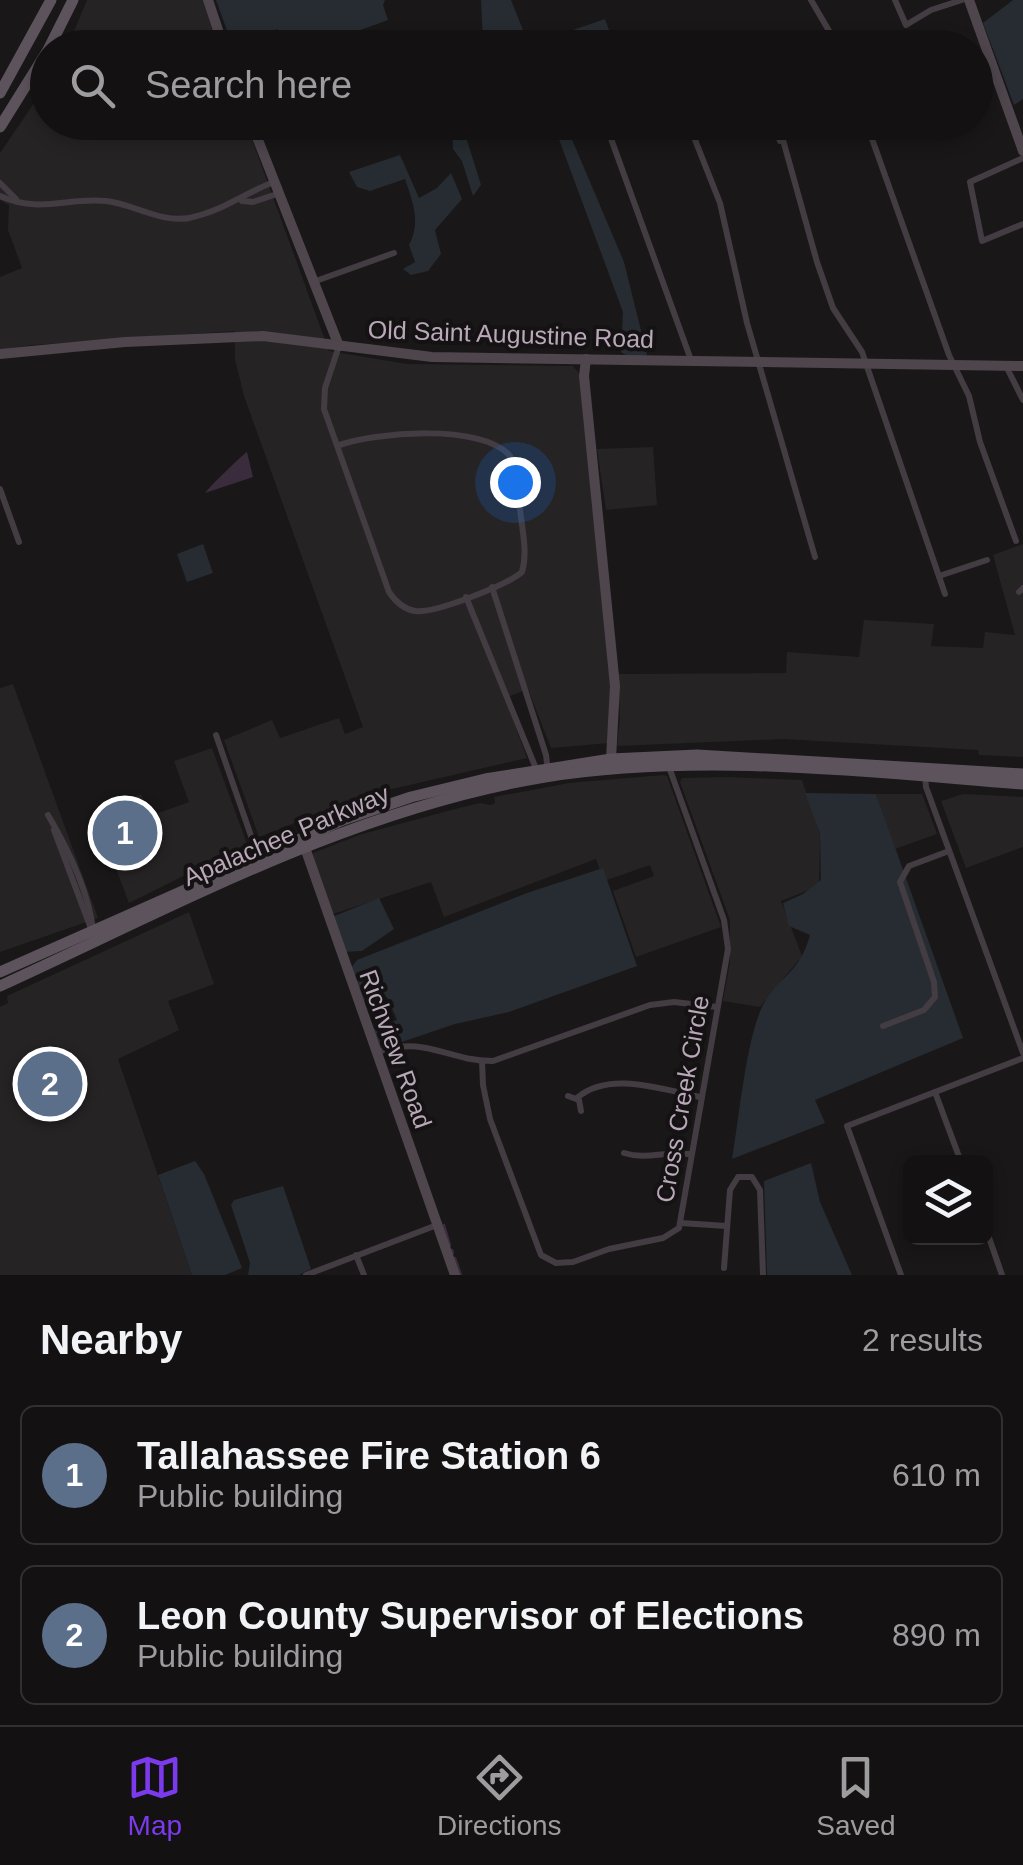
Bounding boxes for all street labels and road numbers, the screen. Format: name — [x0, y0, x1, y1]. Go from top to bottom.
street label: Old Saint Augustine Road — [367, 315, 655, 353]
street label: Apalachee Parkway — [179, 779, 394, 891]
street label: Richview Road — [354, 966, 438, 1132]
street label: Cross Creek Circle — [650, 993, 714, 1205]

